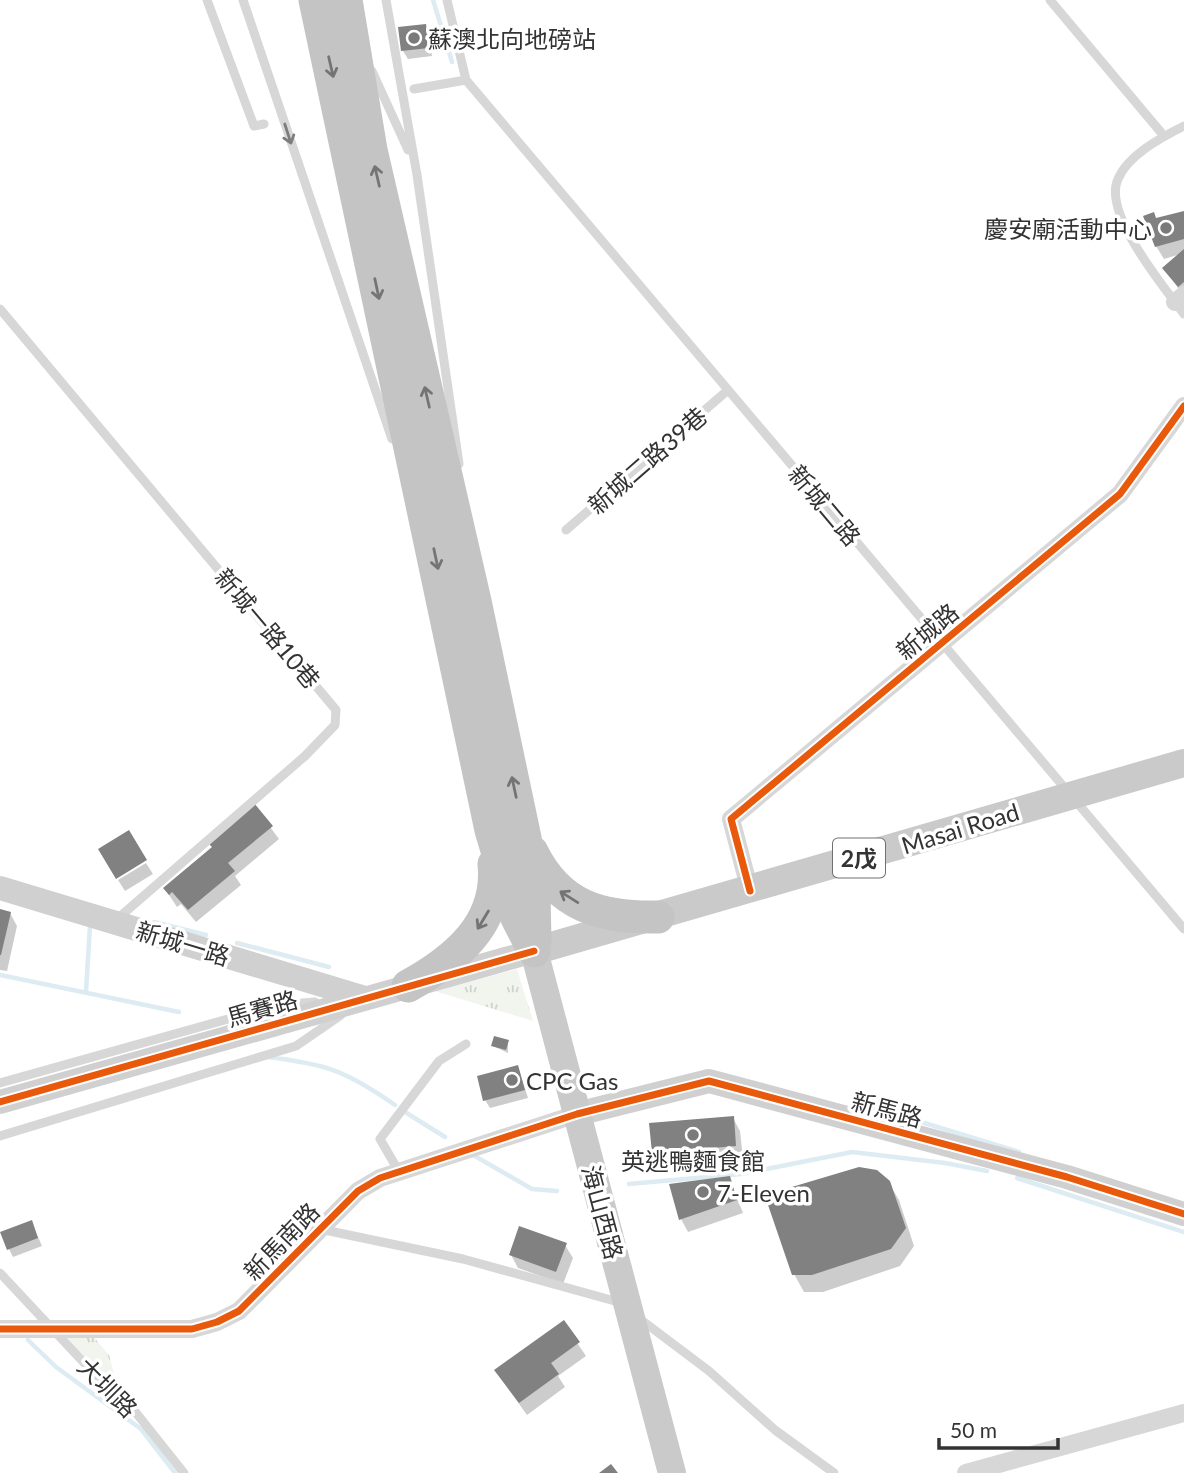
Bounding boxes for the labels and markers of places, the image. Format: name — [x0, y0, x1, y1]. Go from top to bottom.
place label: 蘇澳北向地磅站 — [428, 24, 596, 53]
marker: 蘇澳北向地磅站 — [406, 30, 422, 46]
place label: 慶安廟活動中心 — [984, 214, 1152, 243]
marker: 慶安廟活動中心 — [1158, 220, 1174, 236]
place label: CPC Gas — [526, 1066, 618, 1095]
marker: CPC Gas — [504, 1072, 520, 1088]
marker: 英逃鴨麵食館 — [685, 1127, 701, 1143]
place label: 英逃鴨麵食館 — [621, 1146, 765, 1175]
place label: 7-Eleven — [717, 1178, 810, 1207]
marker: 7-Eleven — [695, 1184, 711, 1200]

